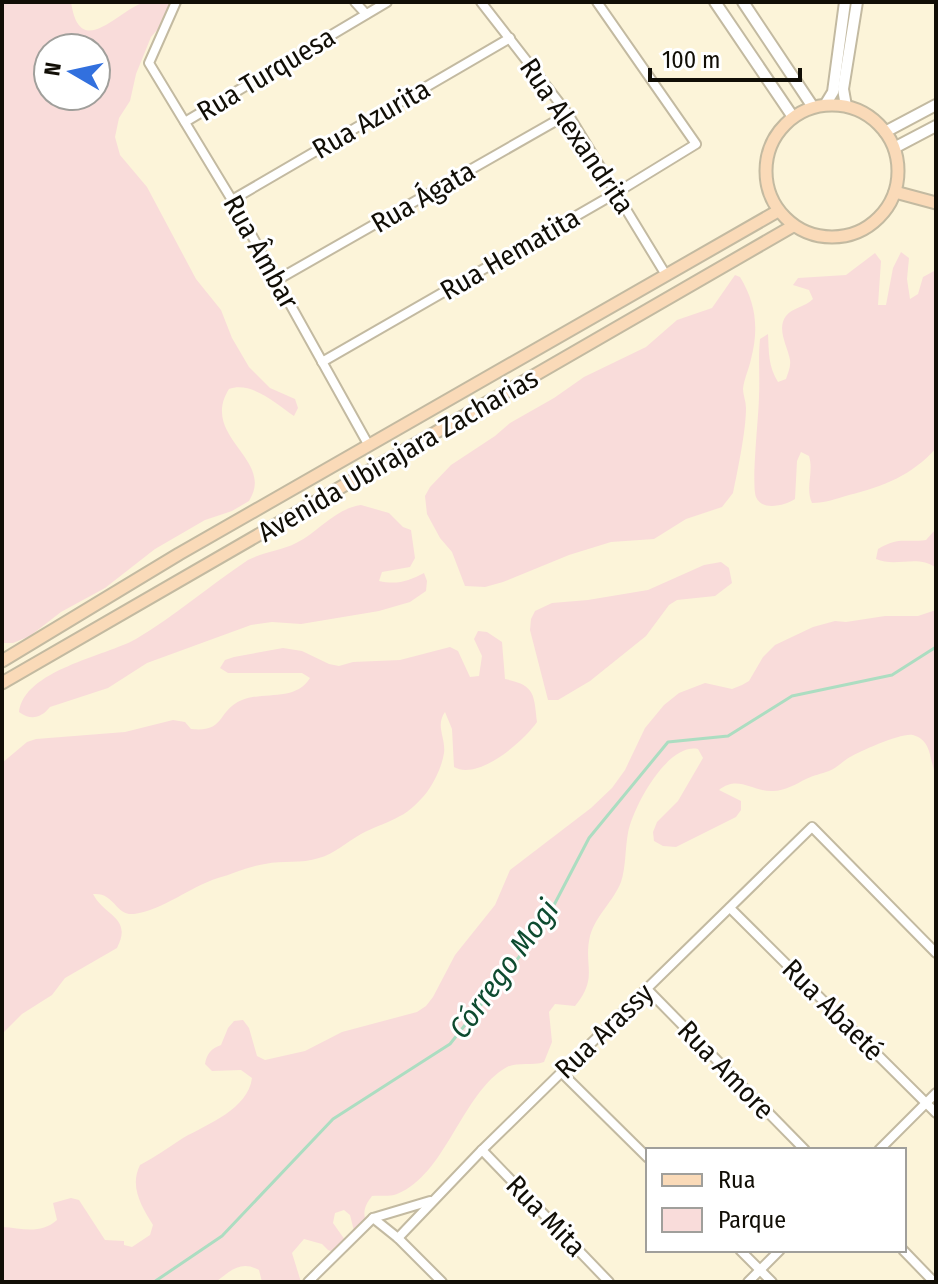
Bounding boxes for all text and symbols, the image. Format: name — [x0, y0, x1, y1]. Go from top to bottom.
street label: Rua Turquesa — [191, 20, 341, 128]
north arrow — [32, 32, 112, 112]
scale bar — [650, 32, 800, 82]
text: 100 m — [662, 46, 720, 74]
street label: Rua Alexandrita — [513, 52, 641, 220]
text: N — [38, 60, 67, 78]
street label: Rua Azurita — [306, 72, 436, 166]
street label: Rua Ágata — [365, 154, 481, 240]
street label: Rua Âmbar — [216, 190, 306, 315]
street label: Rua Hematita — [435, 201, 585, 307]
street label: Avenida Ubirajara Zacharias — [252, 361, 544, 549]
water label: Córrego Mogi — [442, 892, 567, 1045]
street label: Rua Abaeté — [775, 952, 891, 1068]
street label: Rua Arassy — [548, 976, 660, 1086]
street label: Rua Amore — [671, 1014, 781, 1126]
legend — [646, 1148, 906, 1252]
text: Rua — [718, 1166, 755, 1194]
street label: Rua Mita — [499, 1169, 593, 1263]
text: Parque — [718, 1206, 786, 1234]

